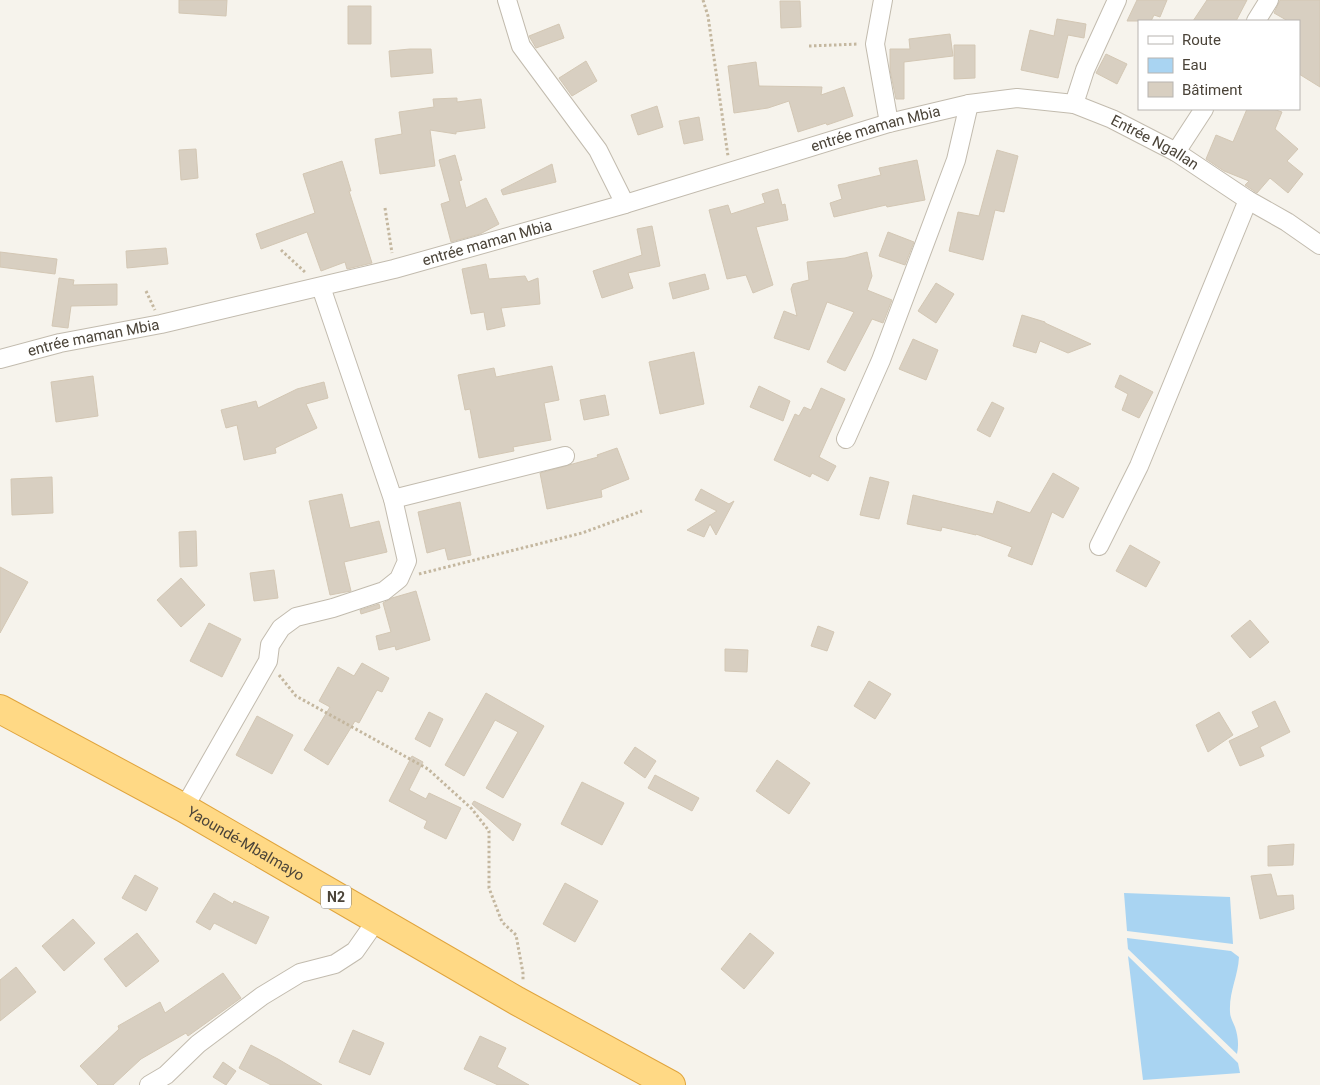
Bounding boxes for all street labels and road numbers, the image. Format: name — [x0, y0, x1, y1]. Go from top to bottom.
street label: entrée maman Mbia — [809, 102, 942, 155]
street label: Entrée Ngallan — [1108, 111, 1202, 174]
street label: entrée maman Mbia — [420, 216, 554, 270]
street label: entrée maman Mbia — [26, 316, 161, 360]
street label: Yaoundé-Mbalmayo — [184, 803, 307, 885]
road number: N2 — [321, 886, 351, 909]

